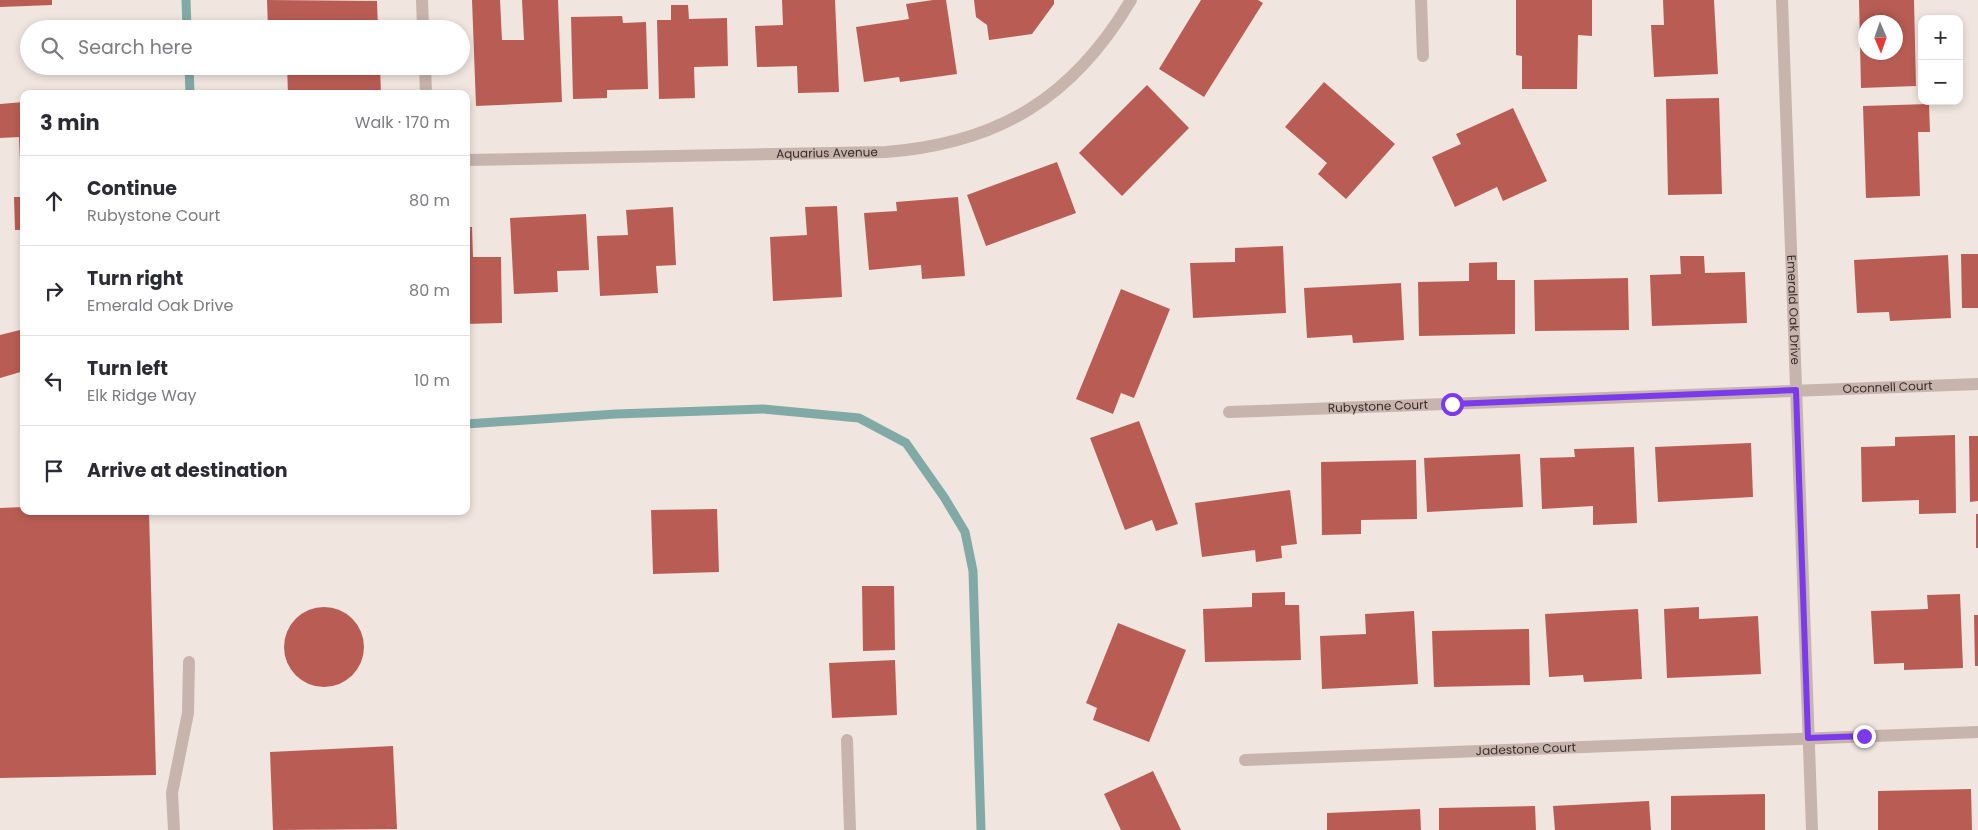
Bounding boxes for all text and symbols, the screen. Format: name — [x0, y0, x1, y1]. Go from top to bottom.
north arrow — [1858, 15, 1903, 60]
map controls — [1918, 15, 1963, 105]
button: + — [1918, 15, 1963, 60]
search box — [20, 20, 470, 75]
icon: search — [38, 34, 66, 62]
text: Search here — [78, 34, 192, 61]
button: − — [1918, 60, 1963, 105]
text: 3 min — [40, 108, 100, 137]
text: Walk · 170 m — [355, 111, 450, 134]
street label: Aquarius Avenue — [776, 143, 878, 162]
text: Continue — [87, 175, 177, 202]
icon: ahead — [40, 187, 68, 215]
text: 80 m — [409, 189, 450, 212]
text: Rubystone Court — [87, 204, 220, 227]
street label: Emerald Oak Drive — [1783, 255, 1804, 365]
text: Turn right — [87, 265, 183, 292]
icon: right — [40, 277, 68, 305]
text: 80 m — [409, 279, 450, 302]
text: Emerald Oak Drive — [87, 294, 233, 317]
text: Turn left — [87, 355, 168, 382]
icon: left — [40, 367, 68, 395]
text: 10 m — [414, 369, 450, 392]
street label: Oconnell Court — [1842, 377, 1933, 397]
text: Elk Ridge Way — [87, 384, 197, 407]
route start — [1441, 393, 1464, 416]
street label: Rubystone Court — [1328, 396, 1428, 416]
icon: arrive — [40, 457, 68, 485]
text: Arrive at destination — [87, 457, 288, 484]
route end — [1853, 725, 1876, 748]
street label: Jadestone Court — [1475, 738, 1576, 759]

